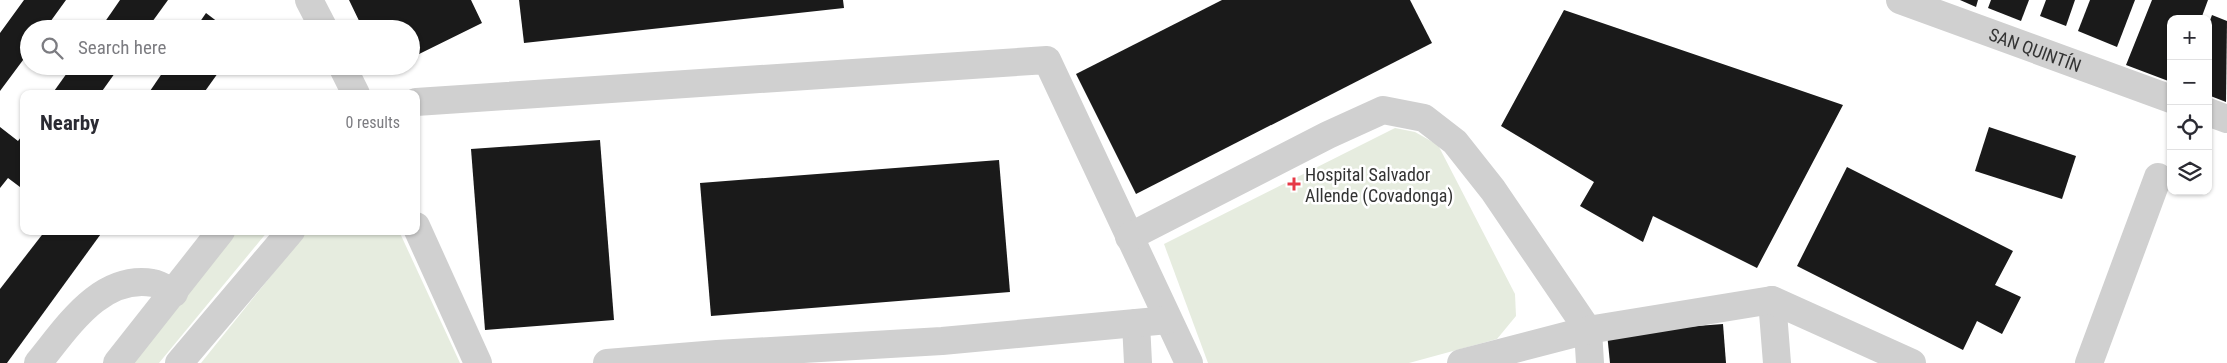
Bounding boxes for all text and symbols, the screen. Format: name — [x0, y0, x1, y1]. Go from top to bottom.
map controls — [2167, 15, 2212, 195]
button: + — [2167, 15, 2212, 60]
search box — [20, 20, 420, 75]
street label: SAN QUINTÍN — [1986, 23, 2084, 76]
icon: search — [38, 34, 66, 62]
text: Search here — [78, 36, 166, 59]
button: − — [2167, 60, 2212, 105]
button: locate — [2167, 105, 2212, 150]
text: Nearby — [40, 111, 99, 135]
text: 0 results — [345, 113, 400, 132]
button: layers — [2167, 150, 2212, 195]
place label: Hospital Salvador Allende (Covadonga) — [1305, 164, 1453, 207]
marker: Hospital Salvador Allende (Covadonga) — [1287, 177, 1301, 191]

